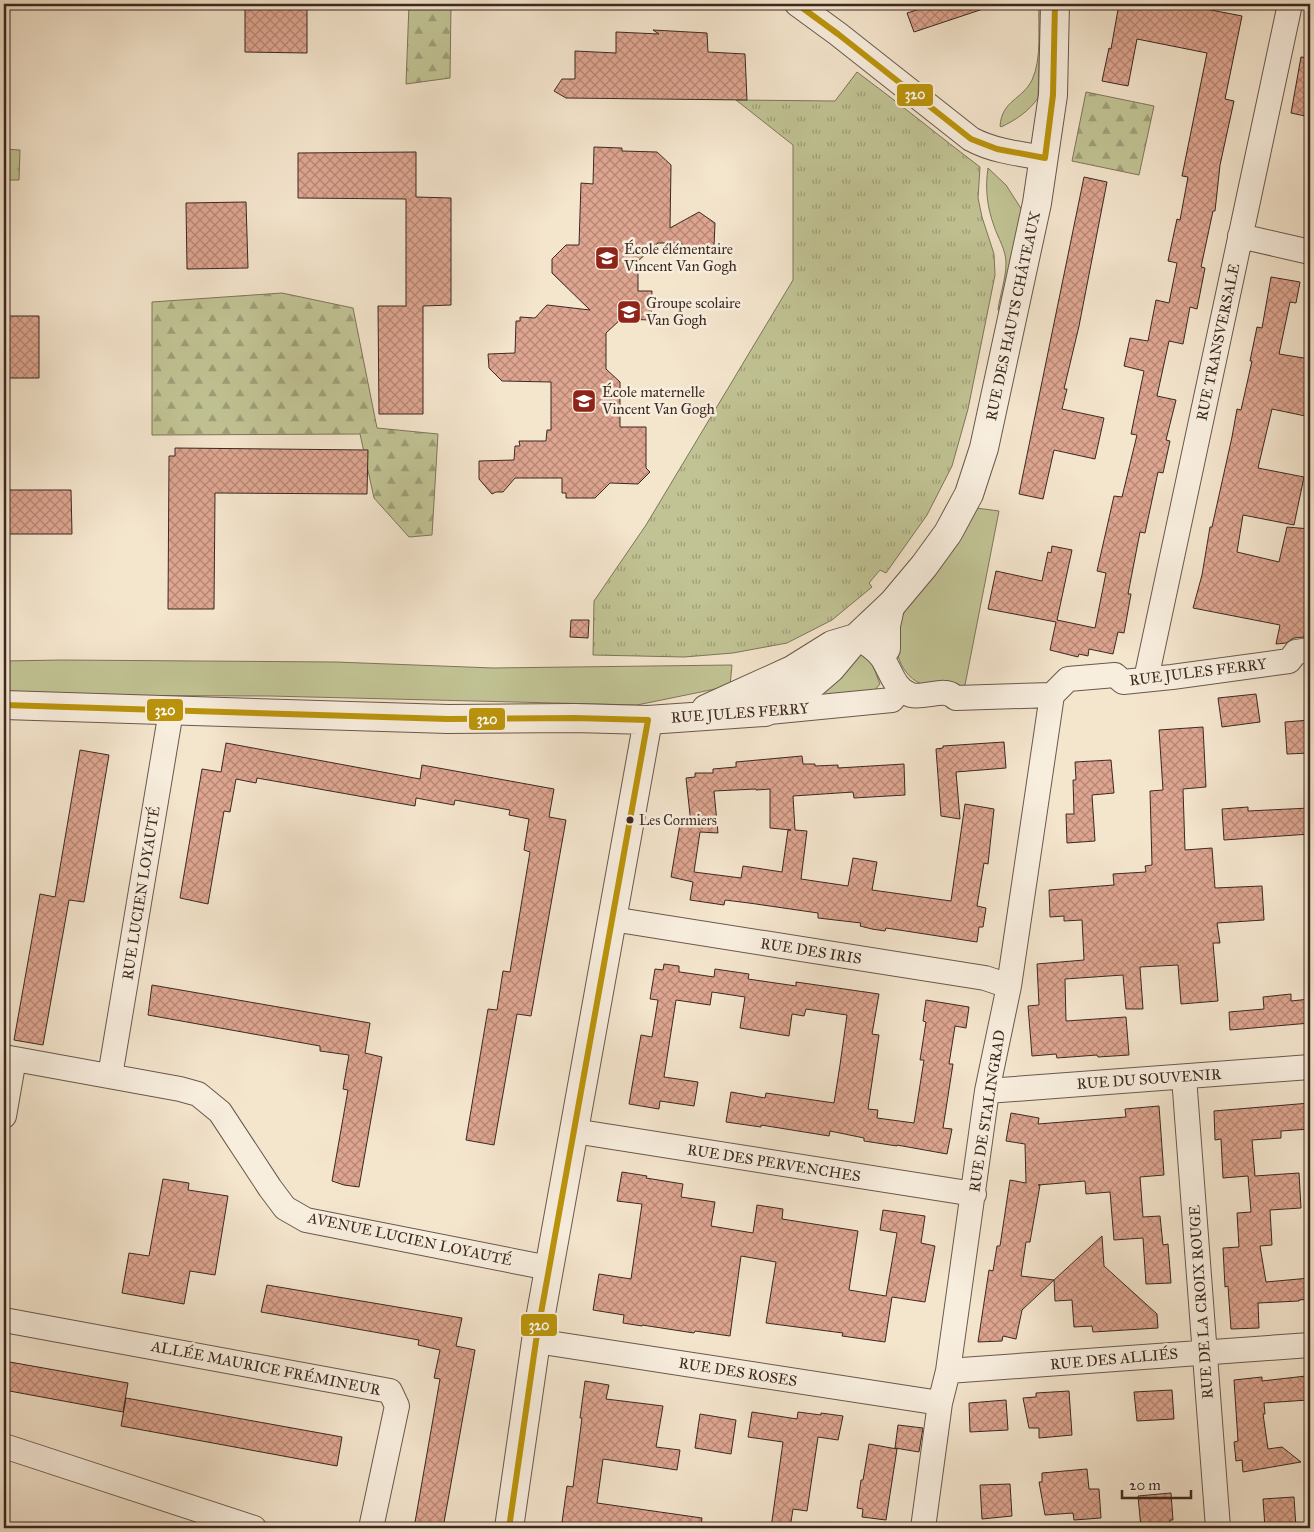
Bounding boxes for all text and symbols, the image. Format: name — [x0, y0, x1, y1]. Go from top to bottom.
line badge: 320 — [896, 83, 934, 107]
text: 320 — [905, 86, 925, 104]
street label: RUE DES HAUTS CHÂTEAUX — [982, 209, 1044, 422]
place label: École élémentaire Vincent Van Gogh — [623, 239, 737, 275]
school or university icon: École élémentaire Vincent Van Gogh — [594, 245, 620, 271]
street label: RUE TRANSVERSALE — [1193, 261, 1244, 422]
place label: Groupe scolaire Van Gogh — [645, 294, 741, 329]
school or university icon: Groupe scolaire Van Gogh — [616, 299, 642, 325]
place label: École maternelle Vincent Van Gogh — [601, 382, 715, 418]
school or university icon: École maternelle Vincent Van Gogh — [571, 388, 597, 414]
street label: RUE JULES FERRY — [1128, 655, 1268, 690]
line badge: 320 — [146, 698, 184, 722]
street label: RUE JULES FERRY — [670, 699, 810, 728]
text: 320 — [155, 702, 175, 720]
line badge: 320 — [468, 707, 506, 731]
text: 320 — [477, 711, 497, 729]
street label: RUE LUCIEN LOYAUTÉ — [117, 805, 164, 981]
place label: Les Cormiers — [639, 812, 717, 829]
marker: Les Cormiers — [625, 815, 635, 825]
street label: RUE DES IRIS — [759, 934, 863, 968]
street label: RUE DE STALINGRAD — [965, 1029, 1009, 1193]
street label: RUE DU SOUVENIR — [1076, 1065, 1223, 1093]
street label: RUE DES PERVENCHES — [686, 1140, 862, 1186]
street label: RUE DE LA CROIX ROUGE — [1185, 1204, 1217, 1400]
street label: AVENUE LUCIEN LOYAUTÉ — [305, 1207, 514, 1270]
line badge: 320 — [520, 1313, 558, 1337]
text: 320 — [529, 1317, 549, 1335]
street label: ALLÉE MAURICE FRÉMINEUR — [149, 1336, 383, 1399]
street label: RUE DES ALLIÉS — [1049, 1343, 1179, 1374]
street label: RUE DES ROSES — [677, 1354, 799, 1390]
scale bar — [1122, 1467, 1190, 1499]
text: 20 m — [1129, 1476, 1161, 1494]

